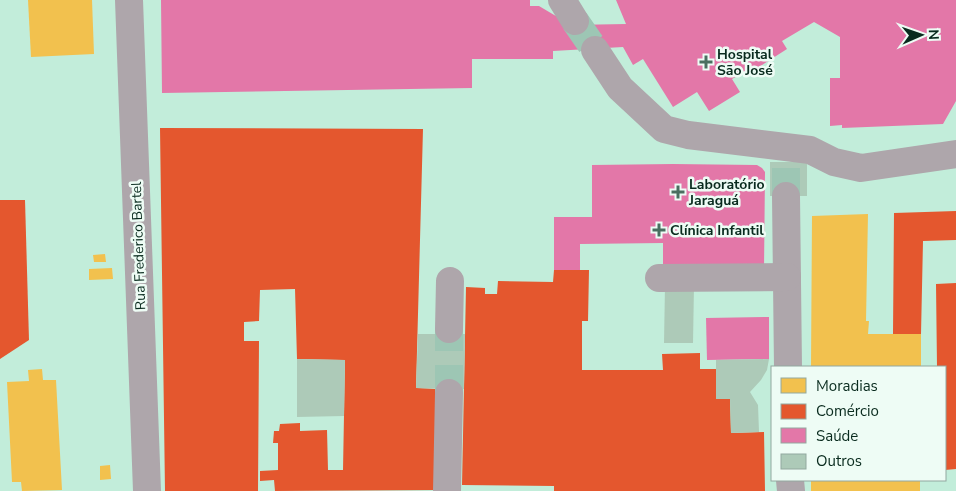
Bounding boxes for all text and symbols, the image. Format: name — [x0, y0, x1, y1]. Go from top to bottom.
north arrow — [896, 10, 946, 60]
text: N — [924, 29, 943, 40]
place label: Hospital São José — [717, 45, 773, 80]
marker: Hospital São José — [699, 55, 713, 69]
place label: Laboratório Jaraguá — [688, 175, 765, 210]
street label: Rua Frederico Bartel — [127, 181, 150, 310]
marker: Laboratório Jaraguá — [671, 185, 685, 199]
place label: Clínica Infantil — [670, 221, 764, 240]
marker: Clínica Infantil — [652, 223, 666, 237]
legend — [771, 366, 946, 481]
text: Moradias — [816, 376, 878, 396]
text: Comércio — [816, 401, 879, 421]
text: Saúde — [816, 426, 858, 446]
text: Outros — [816, 451, 862, 471]

